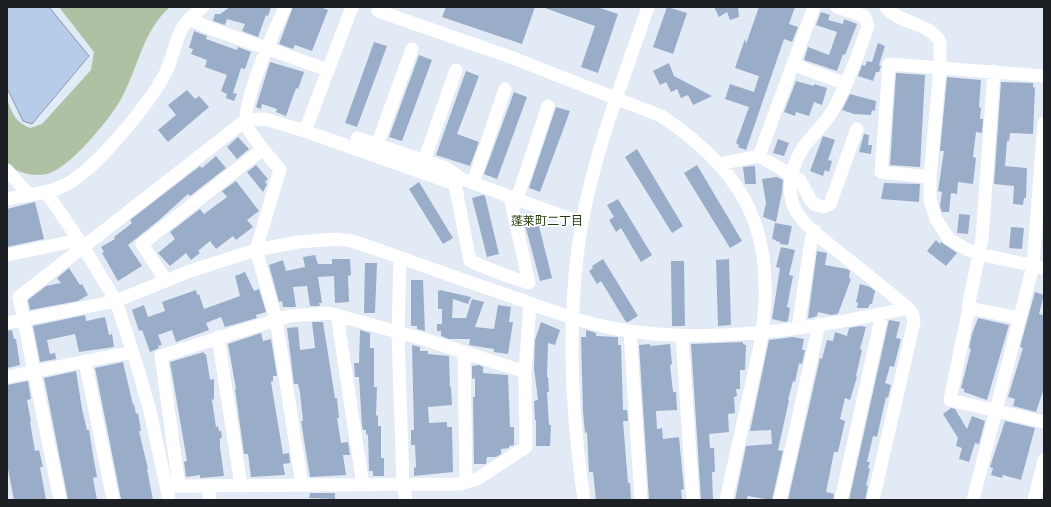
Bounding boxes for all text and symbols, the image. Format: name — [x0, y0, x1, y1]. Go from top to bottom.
district label: 蓬莱町二丁目 — [511, 213, 583, 230]

